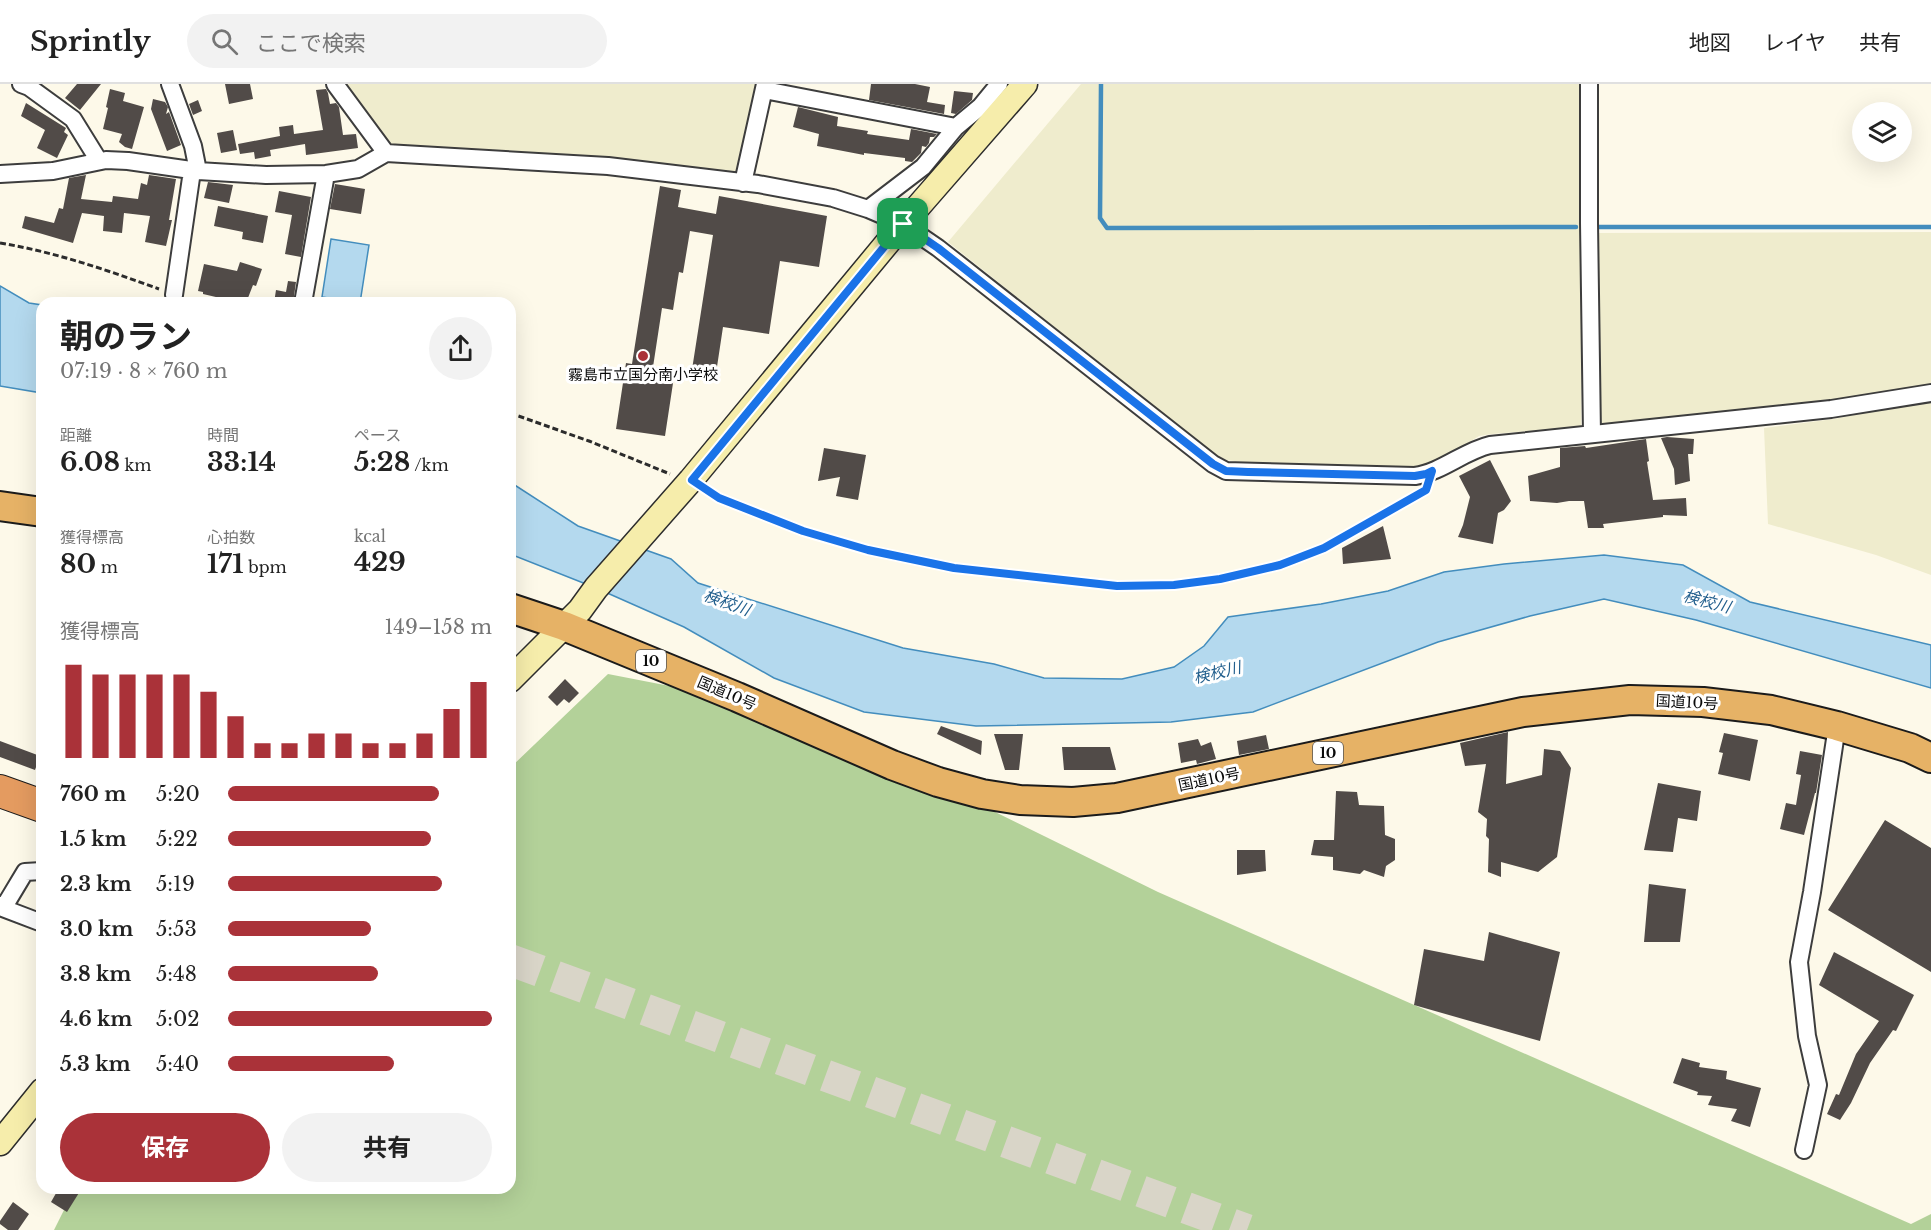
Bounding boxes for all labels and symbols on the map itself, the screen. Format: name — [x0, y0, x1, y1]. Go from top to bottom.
pin — [877, 198, 928, 249]
marker: 霧島市立国分南小学校 — [636, 349, 650, 363]
place label: 霧島市立国分南小学校 — [568, 365, 718, 384]
water label: 検校川 — [701, 584, 755, 620]
water label: 検校川 — [1681, 585, 1735, 617]
road number: 10 — [636, 650, 666, 672]
water label: 検校川 — [1191, 656, 1245, 687]
street label: 国道10号 — [695, 672, 759, 714]
street label: 国道10号 — [1655, 691, 1719, 713]
road number: 10 — [1313, 742, 1343, 764]
street label: 国道10号 — [1177, 763, 1241, 795]

